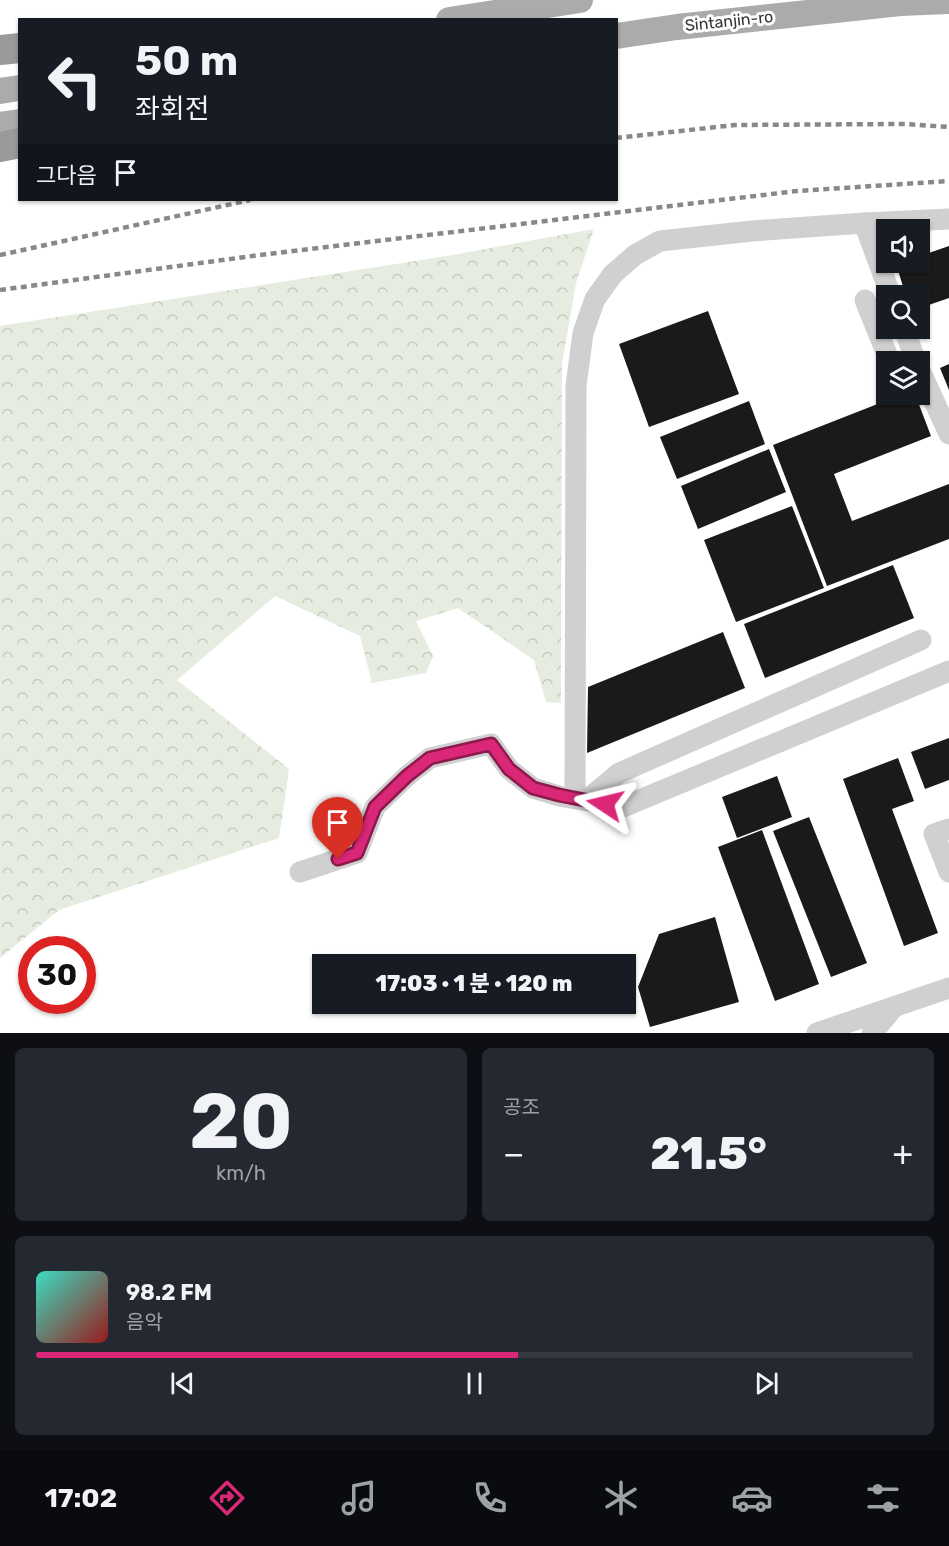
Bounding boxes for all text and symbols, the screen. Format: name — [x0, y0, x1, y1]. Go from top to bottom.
street label: Sintanjin-ro — [684, 7, 774, 35]
text: 50 m — [135, 36, 238, 86]
icon: left — [36, 42, 114, 120]
text: 좌회전 — [135, 93, 210, 125]
icon: arrive — [109, 156, 142, 189]
text: 그다음 — [36, 162, 97, 189]
map controls — [876, 219, 930, 405]
button: sound — [876, 219, 930, 273]
button: search — [876, 285, 930, 339]
button: layers — [876, 351, 930, 405]
position arrow — [573, 772, 637, 836]
pin — [312, 797, 363, 859]
icon: arrive — [321, 806, 354, 839]
speed limit sign: 30 — [18, 936, 96, 1014]
text: 17:03 · 1 분 · 120 m — [376, 970, 572, 997]
text: 20 — [189, 1075, 293, 1168]
text: 공조 — [503, 1095, 540, 1119]
text: 21.5° — [650, 1127, 767, 1180]
text: − — [503, 1134, 524, 1173]
text: + — [892, 1134, 913, 1173]
text: km/h — [216, 1161, 266, 1185]
text: 98.2 FM — [126, 1279, 212, 1306]
text: 음악 — [126, 1310, 163, 1334]
icon: previous — [166, 1367, 199, 1400]
icon: pause — [458, 1367, 491, 1400]
icon: next — [750, 1367, 783, 1400]
icon: directions — [206, 1477, 248, 1519]
icon: music — [338, 1477, 380, 1519]
icon: phone — [469, 1477, 511, 1519]
icon: climate — [600, 1477, 642, 1519]
icon: car — [731, 1477, 773, 1519]
icon: filters — [862, 1477, 904, 1519]
text: 17:02 — [45, 1482, 117, 1514]

